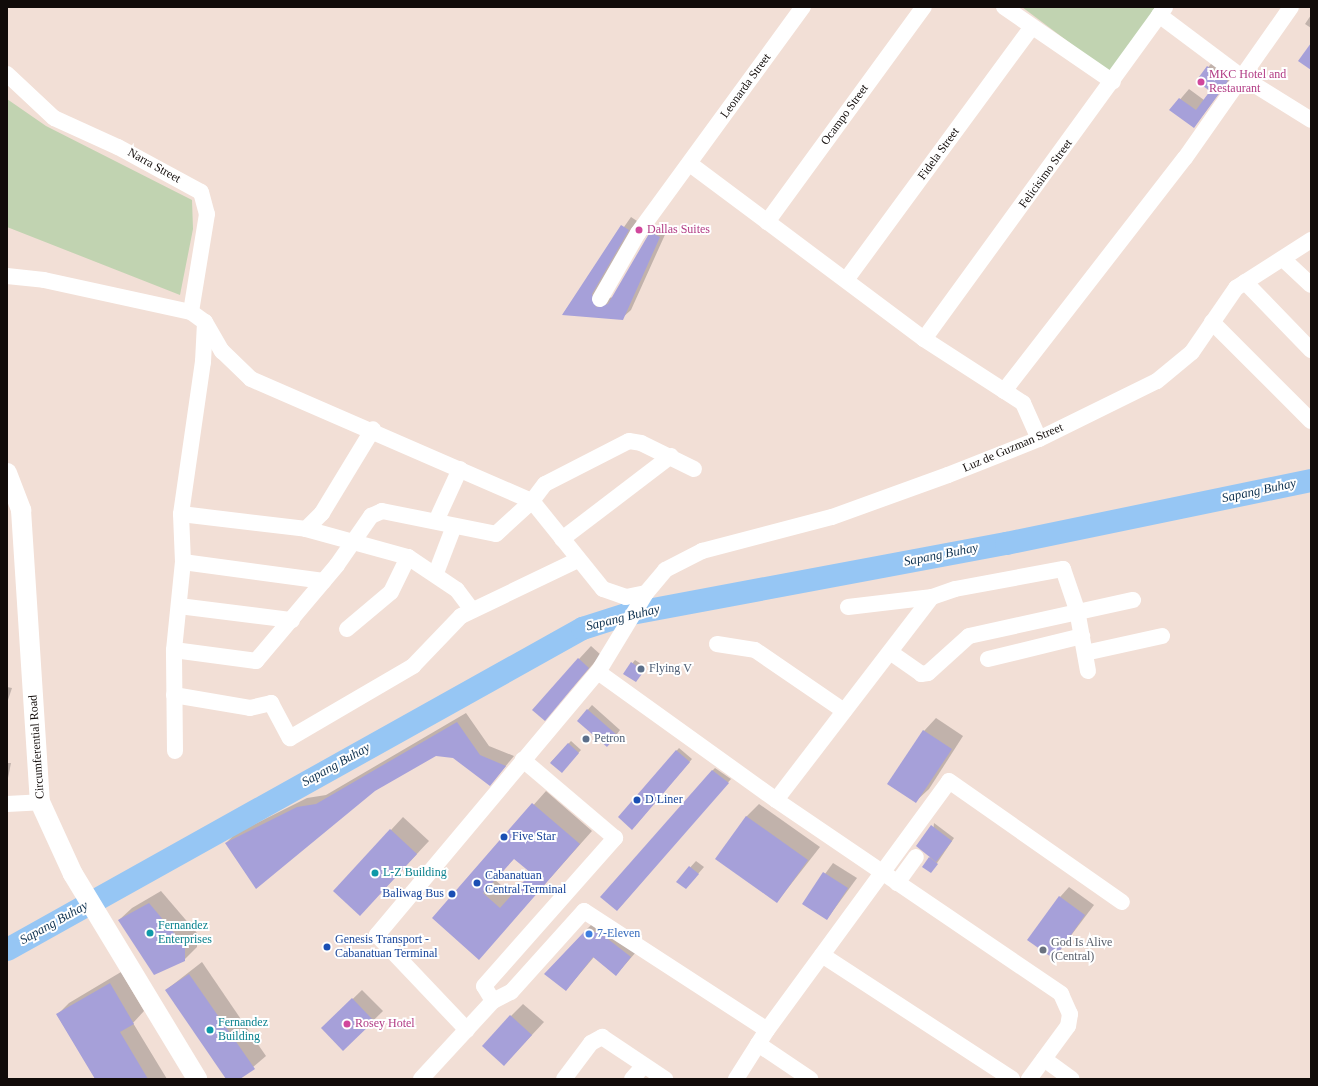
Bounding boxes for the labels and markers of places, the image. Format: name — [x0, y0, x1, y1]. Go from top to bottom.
place label: MKC Hotel and Restaurant — [1209, 68, 1286, 96]
marker: MKC Hotel and Restaurant — [1196, 77, 1206, 87]
place label: Dallas Suites — [647, 223, 710, 237]
marker: Dallas Suites — [634, 225, 644, 235]
place label: Flying V — [649, 662, 692, 676]
marker: Flying V — [636, 664, 646, 674]
place label: Petron — [594, 732, 625, 746]
marker: Petron — [581, 734, 591, 744]
place label: D Liner — [645, 793, 683, 807]
marker: D Liner — [632, 795, 642, 805]
place label: Five Star — [512, 830, 556, 844]
marker: Five Star — [499, 832, 509, 842]
place label: L-Z Building — [383, 866, 447, 880]
marker: L-Z Building — [370, 868, 380, 878]
place label: Cabanatuan Central Terminal — [485, 869, 566, 897]
marker: Cabanatuan Central Terminal — [472, 878, 482, 888]
place label: Baliwag Bus — [382, 887, 444, 901]
marker: Baliwag Bus — [447, 889, 457, 899]
place label: Fernandez Enterprises — [158, 919, 212, 947]
place label: 7-Eleven — [597, 927, 640, 941]
marker: Fernandez Enterprises — [145, 928, 155, 938]
marker: 7-Eleven — [584, 929, 594, 939]
place label: Genesis Transport - Cabanatuan Terminal — [335, 933, 438, 961]
place label: God Is Alive (Central) — [1051, 936, 1113, 964]
marker: Genesis Transport - Cabanatuan Terminal — [322, 942, 332, 952]
marker: God Is Alive (Central) — [1038, 945, 1048, 955]
place label: Fernandez Building — [218, 1016, 268, 1044]
place label: Rosey Hotel — [355, 1017, 415, 1031]
marker: Rosey Hotel — [342, 1019, 352, 1029]
marker: Fernandez Building — [205, 1025, 215, 1035]

